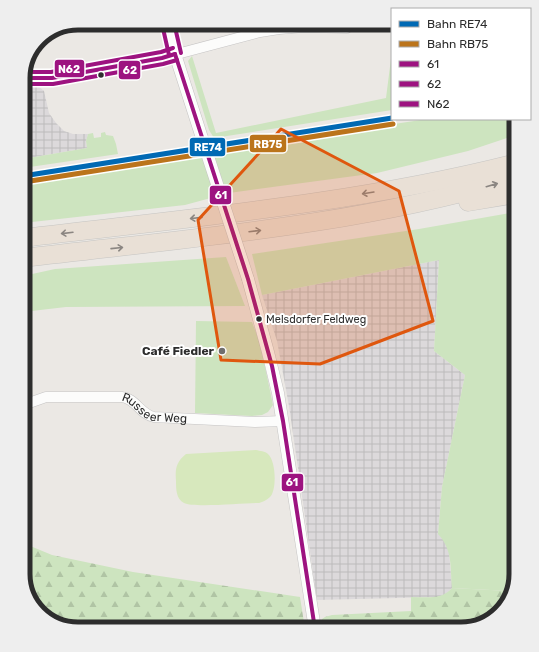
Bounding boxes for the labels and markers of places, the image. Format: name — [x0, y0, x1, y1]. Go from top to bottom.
unlabelled marker — [96, 70, 106, 80]
place label: Melsdorfer Feldweg — [266, 313, 366, 326]
marker: Melsdorfer Feldweg — [254, 314, 264, 324]
place label: Café Fiedler — [142, 344, 215, 358]
marker: Café Fiedler — [217, 346, 227, 356]

